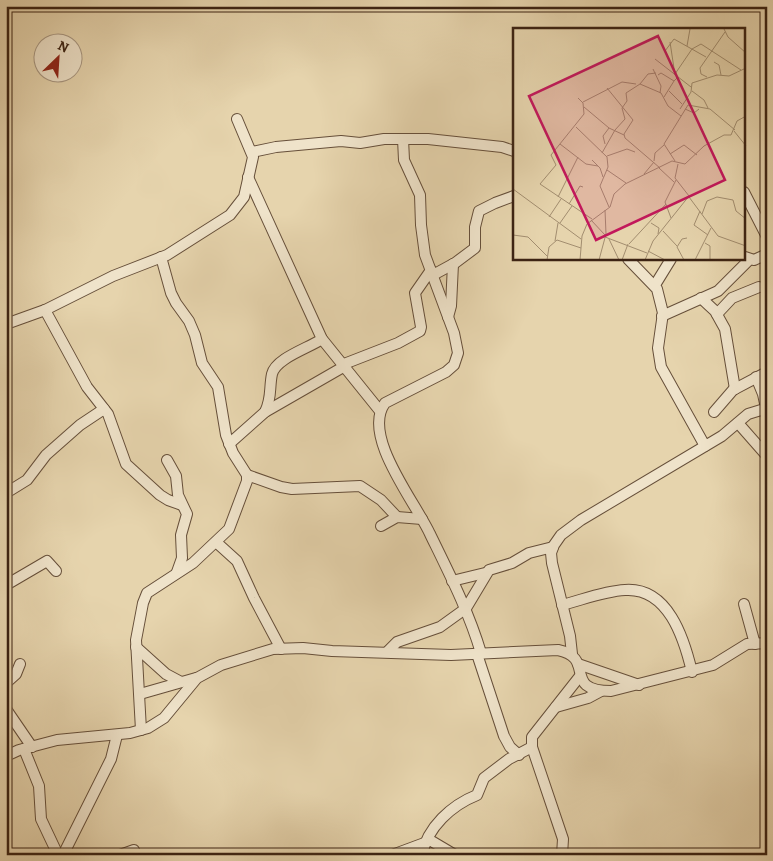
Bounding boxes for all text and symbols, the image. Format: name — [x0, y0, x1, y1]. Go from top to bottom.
inset map — [513, 28, 746, 260]
north arrow — [32, 32, 82, 82]
text: N — [55, 36, 72, 57]

